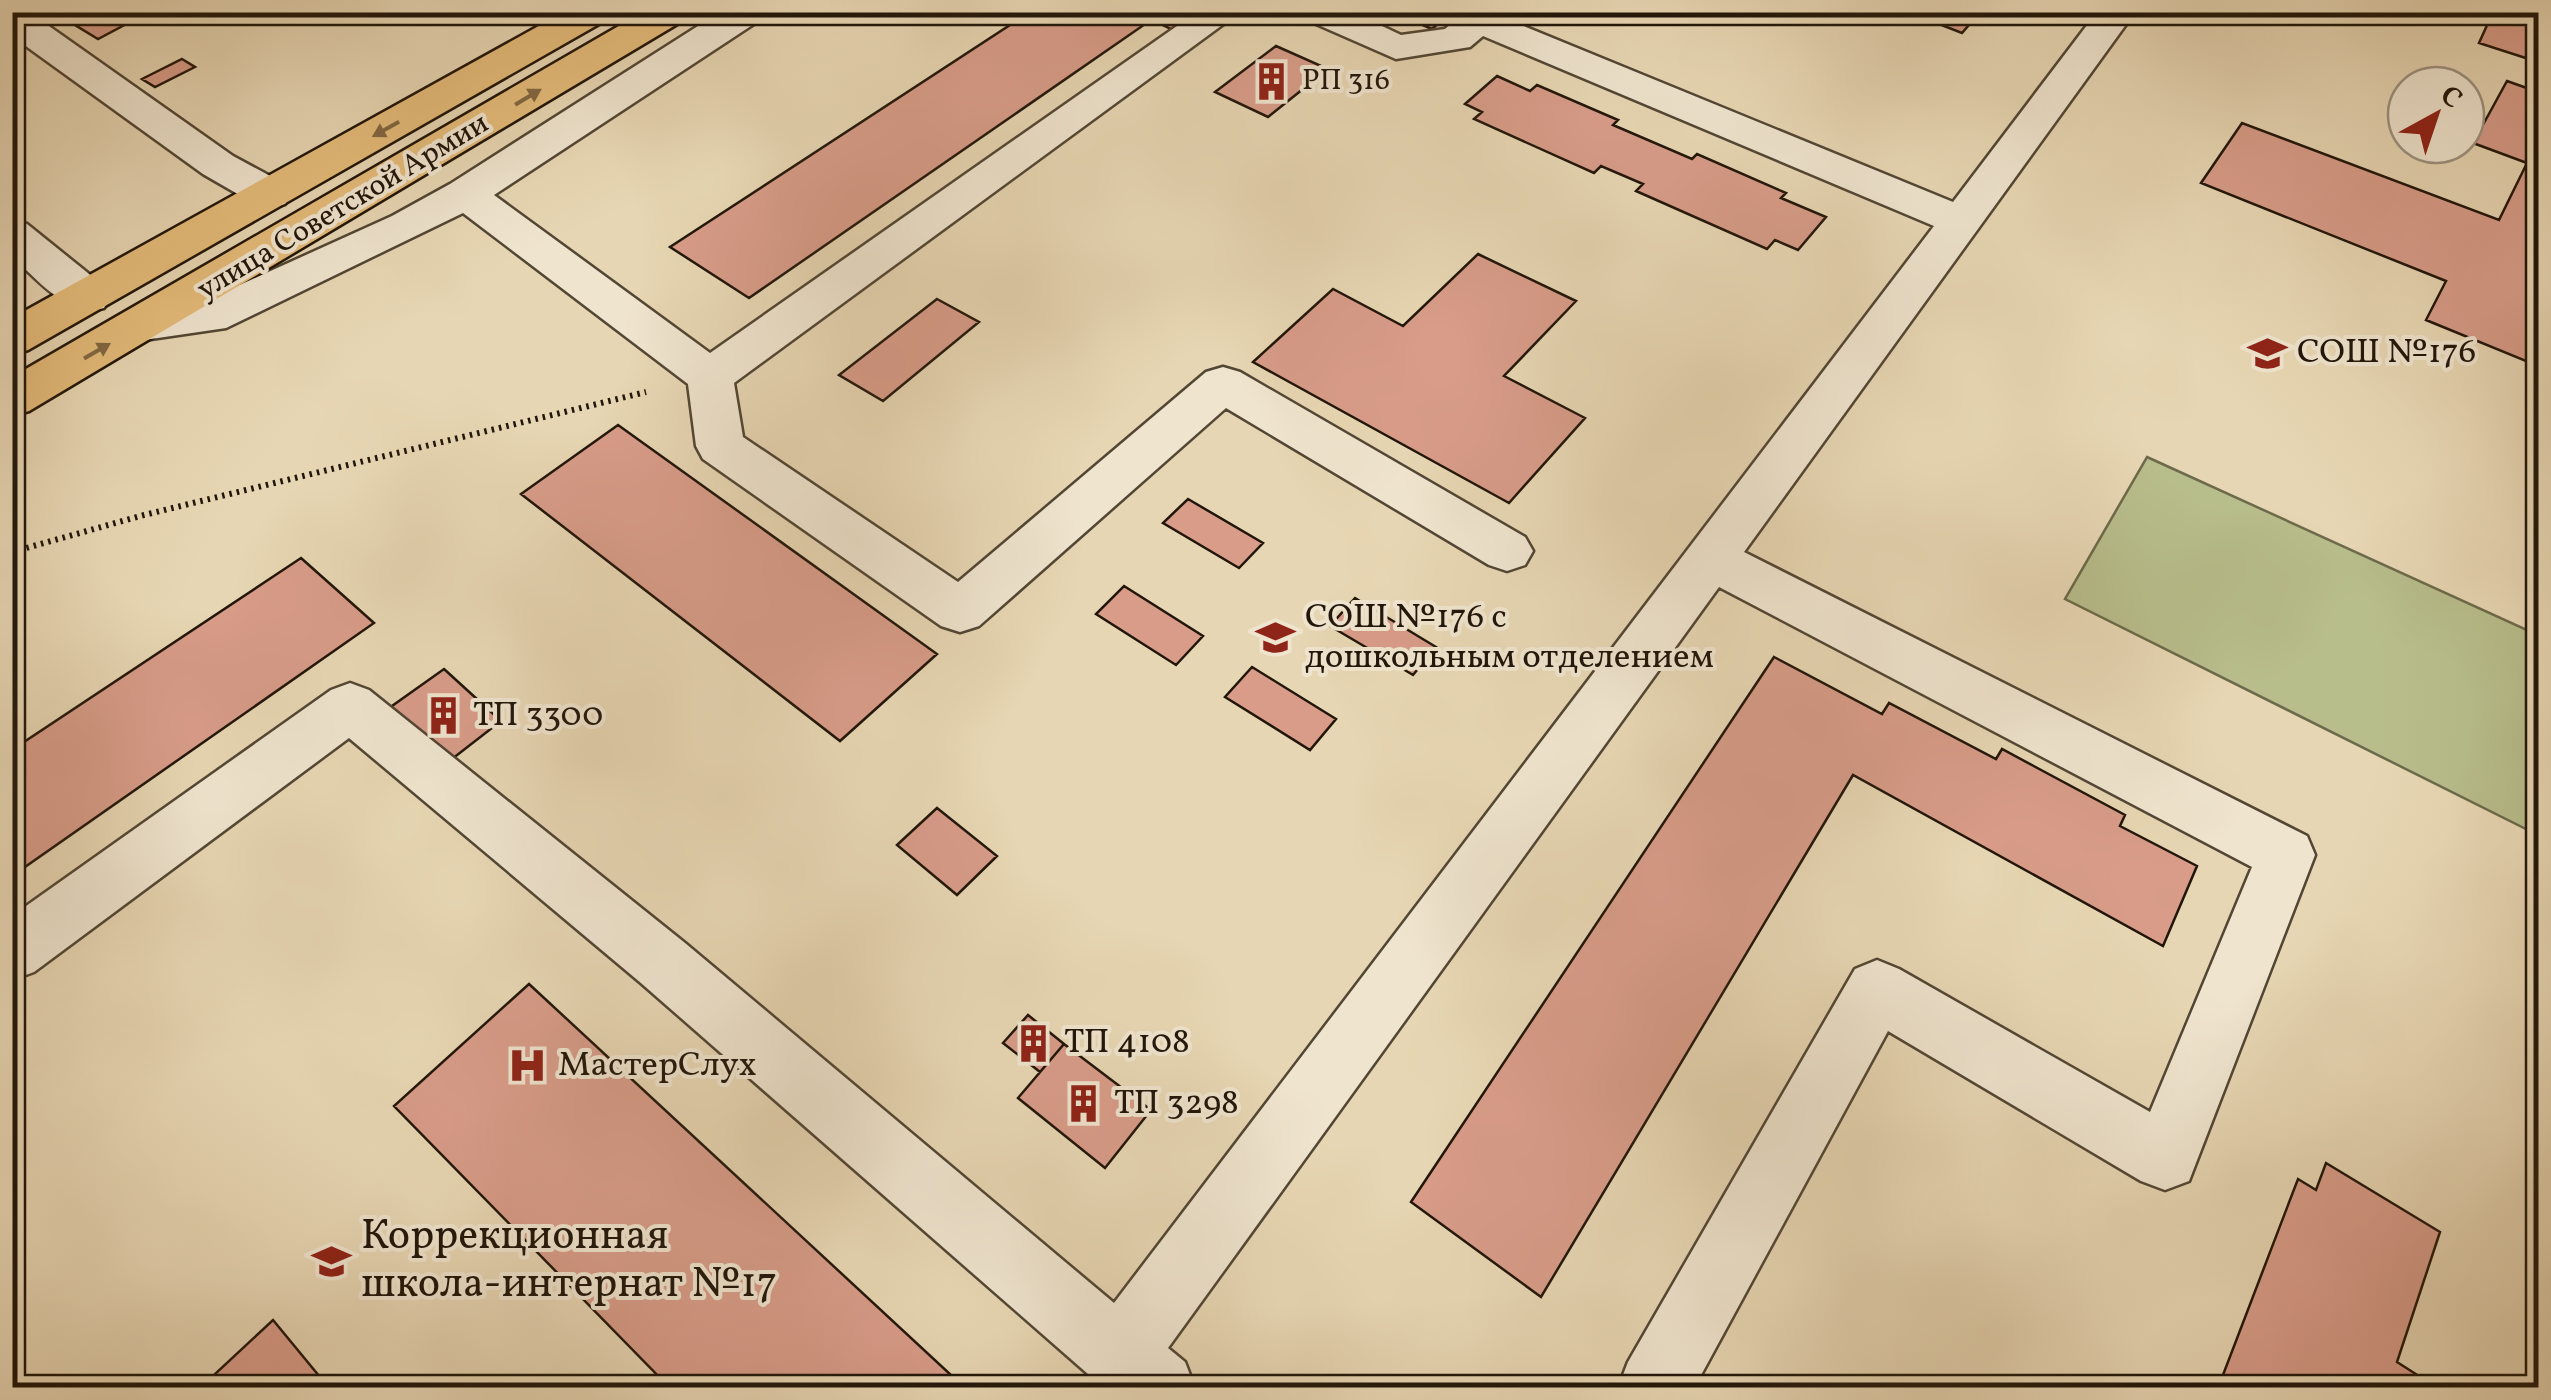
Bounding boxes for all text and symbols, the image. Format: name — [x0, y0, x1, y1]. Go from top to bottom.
building icon: РП 316 — [1251, 60, 1293, 102]
place label: РП 316 — [1302, 60, 1390, 102]
north arrow — [2386, 65, 2486, 165]
text: С — [2431, 77, 2470, 118]
one-way arrow — [514, 89, 542, 106]
street label: улица Советской Армии — [189, 103, 497, 311]
one-way arrow — [372, 120, 401, 137]
place label: СОШ №176 — [2297, 329, 2476, 377]
school or university icon: СОШ №176 — [2246, 332, 2288, 374]
one-way arrow — [83, 342, 112, 359]
place label: СОШ №176 с дошкольным отделением — [1305, 594, 1714, 682]
school or university icon: СОШ №176 с дошкольным отделением — [1254, 617, 1296, 659]
place label: ТП 3300 — [473, 692, 603, 740]
building icon: ТП 3300 — [422, 695, 464, 737]
place label: ТП 4108 — [1064, 1019, 1190, 1067]
building icon: ТП 4108 — [1013, 1022, 1055, 1064]
place label: МастерСлух — [558, 1042, 757, 1090]
hospital icon: МастерСлух — [507, 1045, 549, 1087]
place label: ТП 3298 — [1114, 1080, 1239, 1128]
building icon: ТП 3298 — [1063, 1083, 1105, 1125]
place label: Коррекционная школа-интернат №17 — [361, 1208, 777, 1315]
school or university icon: Коррекционная школа-интернат №17 — [310, 1240, 352, 1282]

